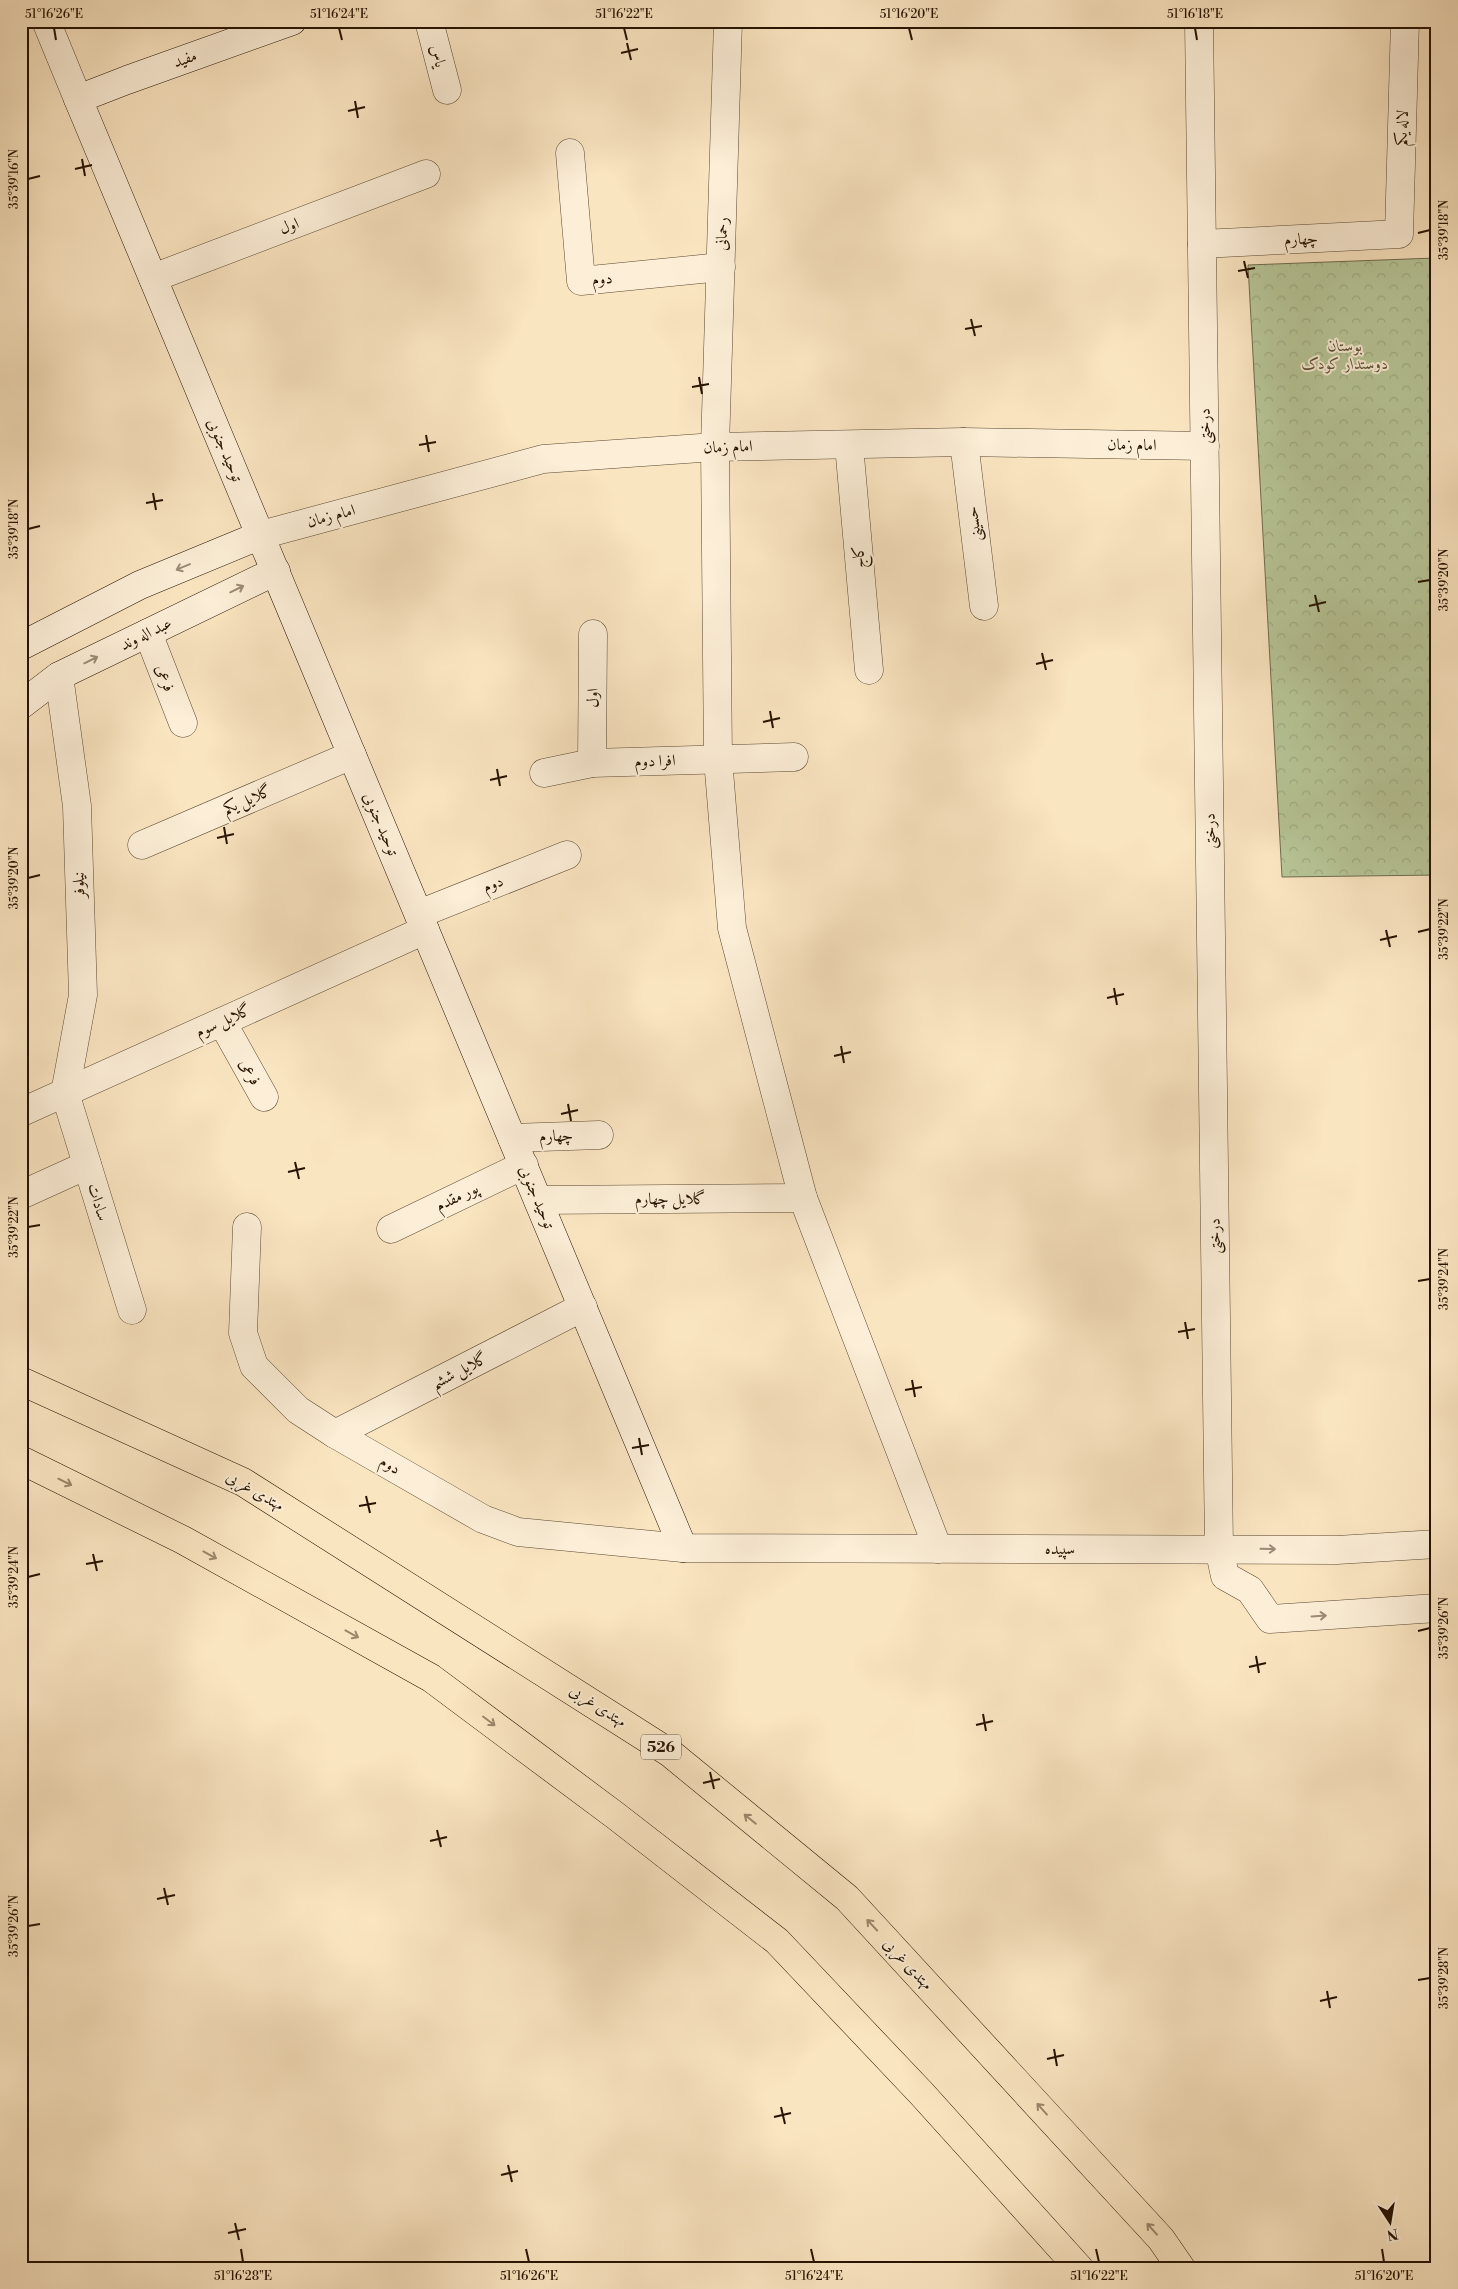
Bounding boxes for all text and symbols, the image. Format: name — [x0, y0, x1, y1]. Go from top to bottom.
text: 51°16'26"E — [25, 7, 83, 22]
text: 51°16'24"E — [310, 7, 368, 22]
text: 51°16'22"E — [595, 7, 653, 22]
text: 51°16'20"E — [880, 7, 938, 22]
text: 51°16'18"E — [1167, 7, 1223, 22]
street label: یاس — [426, 43, 451, 70]
street label: مفید — [170, 46, 200, 72]
street label: لاله یکم — [1391, 109, 1418, 147]
text: 35°39'16"N — [7, 149, 22, 209]
text: 35°39'18"N — [1437, 200, 1452, 260]
street label: اول — [276, 213, 302, 239]
street label: رحمانی — [711, 217, 733, 251]
street label: چهارم — [1283, 228, 1319, 254]
street label: دوم — [591, 268, 614, 294]
park label: بوستان دوستدار کودک — [1302, 336, 1388, 374]
street label: درختی — [1195, 408, 1216, 444]
street label: توحید جنوبی — [202, 415, 248, 486]
street label: امام زمان — [1107, 435, 1157, 459]
street label: امام زمان — [703, 436, 753, 462]
text: 35°39'18"N — [7, 499, 22, 559]
street label: امام زمان — [305, 500, 358, 536]
street label: حسینی — [962, 505, 987, 543]
street label: کاج — [848, 544, 874, 569]
text: 35°39'20"N — [1437, 549, 1452, 611]
one-way arrow — [176, 563, 191, 573]
one-way arrow — [229, 584, 244, 593]
street label: عبد اله وند — [117, 613, 175, 655]
one-way arrow — [83, 655, 98, 664]
street label: فرعی — [151, 662, 179, 694]
street label: اول — [583, 688, 603, 708]
street label: افرا دوم — [634, 750, 676, 776]
street label: گلایل یکم — [220, 781, 276, 824]
street label: توحید جنوبی — [358, 789, 404, 860]
street label: درختی — [1200, 813, 1221, 849]
text: 35°39'20"N — [7, 847, 22, 909]
street label: نیلوفر — [69, 871, 90, 901]
street label: دوم — [480, 871, 508, 901]
text: 35°39'22"N — [1437, 898, 1452, 960]
street label: گلایل سوم — [192, 1000, 255, 1046]
street label: فرعی — [235, 1055, 265, 1089]
street label: چهارم — [539, 1125, 573, 1151]
street label: توحید جنوبی — [514, 1162, 560, 1233]
street label: پور مقدم — [432, 1178, 484, 1220]
street label: سادات — [83, 1181, 113, 1223]
street label: گلایل چهارم — [635, 1189, 705, 1213]
text: 35°39'22"N — [7, 1196, 22, 1258]
street label: درختی — [1205, 1218, 1226, 1254]
text: 35°39'24"N — [1437, 1248, 1452, 1310]
street label: گلایل ششم — [427, 1348, 493, 1399]
street label: دوم — [374, 1451, 404, 1482]
street label: مهتدی غربی — [222, 1466, 288, 1516]
one-way arrow — [57, 1478, 72, 1487]
street label: سپیده — [1045, 1539, 1075, 1560]
one-way arrow — [1259, 1544, 1275, 1554]
text: 35°39'24"N — [7, 1546, 22, 1608]
one-way arrow — [202, 1551, 216, 1561]
text: 35°39'26"N — [1437, 1597, 1452, 1659]
one-way arrow — [1311, 1611, 1327, 1620]
one-way arrow — [344, 1630, 359, 1639]
street label: مهتدی غربی — [565, 1680, 630, 1733]
one-way arrow — [482, 1716, 496, 1726]
road number: 526 — [641, 1734, 681, 1760]
one-way arrow — [744, 1813, 757, 1824]
text: 35°39'26"N — [7, 1895, 22, 1957]
one-way arrow — [866, 1919, 878, 1932]
street label: مهتدی غربی — [878, 1934, 937, 1995]
text: 35°39'28"N — [1437, 1947, 1452, 2009]
one-way arrow — [1036, 2103, 1048, 2115]
north arrow — [1366, 2196, 1416, 2246]
one-way arrow — [1146, 2222, 1158, 2235]
text: N — [1385, 2224, 1400, 2244]
text: 51°16'28"E — [214, 2269, 272, 2284]
text: 51°16'26"E — [500, 2269, 558, 2284]
text: 51°16'24"E — [785, 2269, 843, 2284]
text: 51°16'22"E — [1070, 2269, 1128, 2284]
text: 51°16'20"E — [1355, 2269, 1413, 2284]

